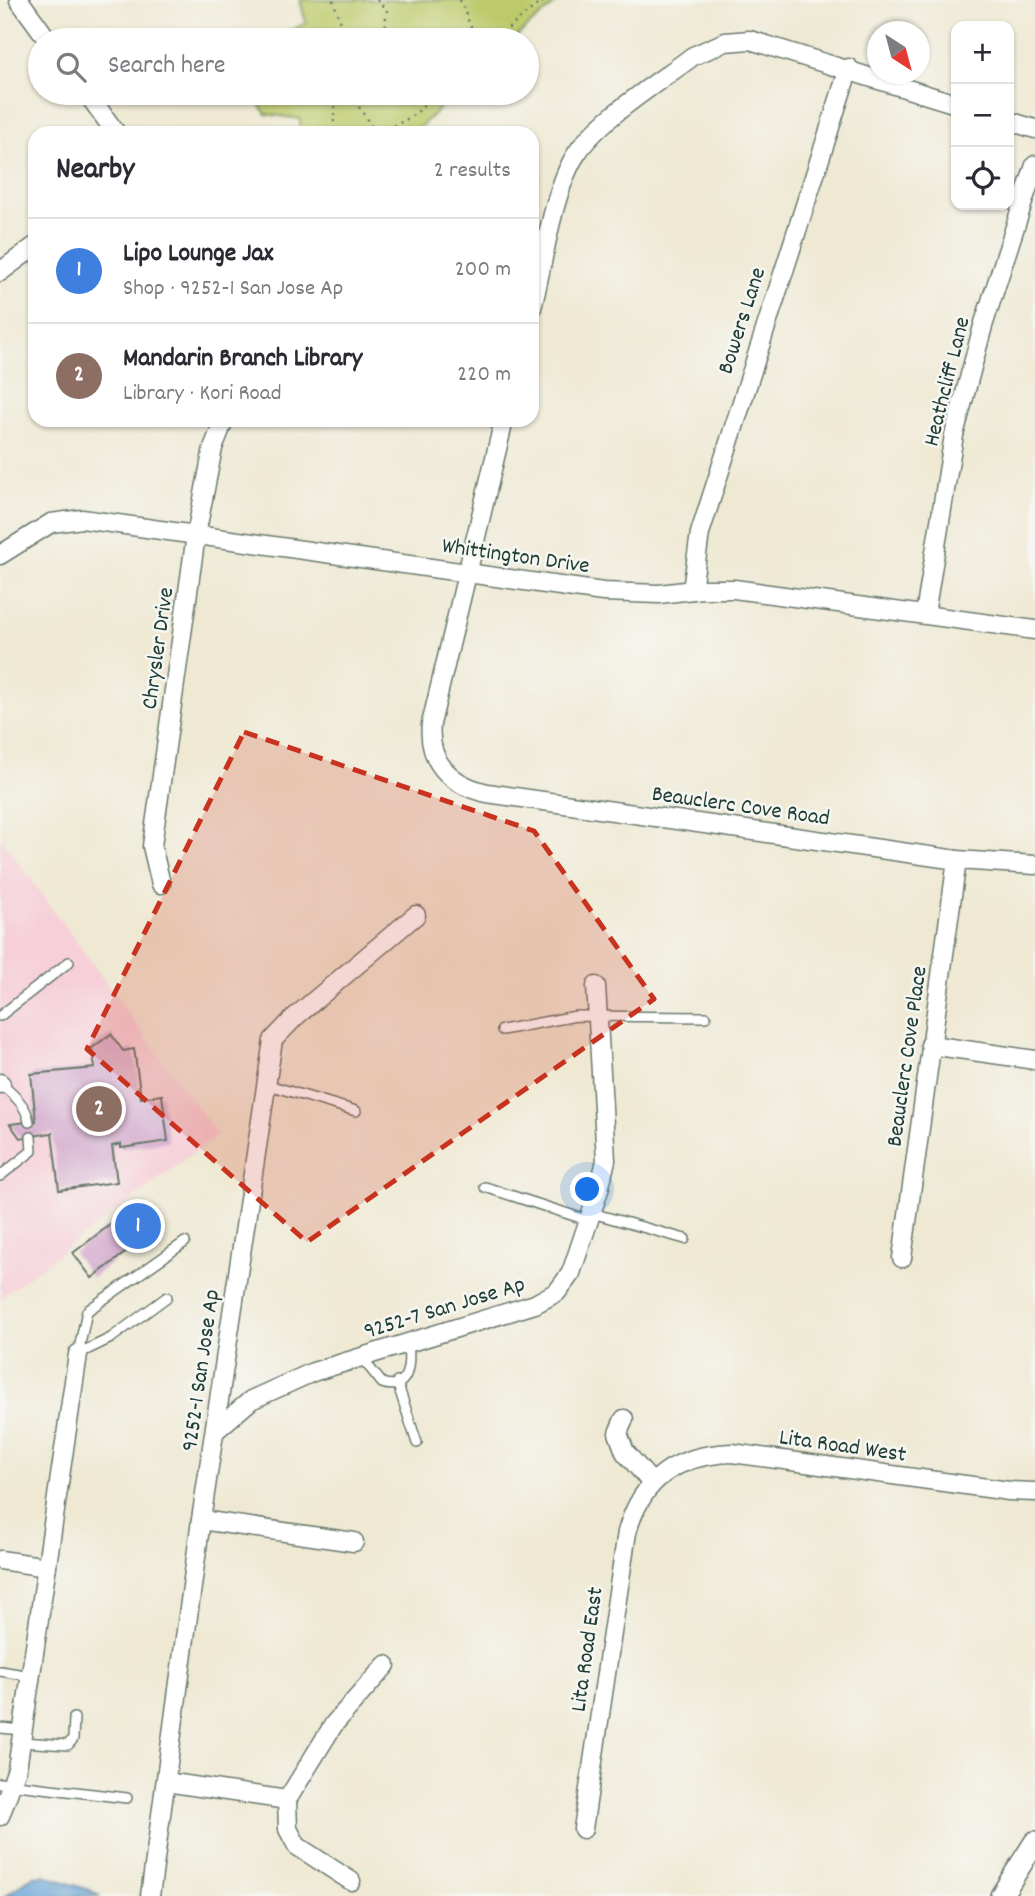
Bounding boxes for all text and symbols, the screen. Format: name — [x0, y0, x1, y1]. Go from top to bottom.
north arrow — [867, 21, 930, 84]
map controls — [951, 21, 1014, 210]
button: + — [951, 21, 1014, 84]
search box — [28, 28, 539, 105]
icon: search — [52, 48, 90, 86]
text: Search here — [108, 48, 226, 85]
button: − — [951, 84, 1014, 147]
button: locate — [951, 147, 1014, 210]
text: Nearby — [56, 150, 134, 193]
text: 2 results — [434, 155, 511, 188]
text: Lipo Lounge Jax — [123, 236, 273, 273]
text: 1 — [76, 254, 82, 287]
text: 200 m — [455, 254, 511, 287]
street label: Bowers Lane — [711, 263, 776, 379]
text: Shop · 9252-1 San Jose Ap — [123, 273, 343, 306]
street label: Heathcliff Lane — [916, 314, 980, 450]
text: Mandarin Branch Library — [123, 341, 362, 378]
text: 2 — [74, 359, 84, 392]
text: 220 m — [457, 359, 511, 392]
text: Library · Kori Road — [123, 378, 281, 411]
street label: Whittington Drive — [440, 531, 591, 584]
street label: Chrysler Drive — [135, 585, 184, 712]
street label: Beauclerc Cove Road — [649, 779, 832, 836]
street label: Beauclerc Cove Place — [879, 964, 937, 1149]
pin: 2 — [76, 1083, 122, 1135]
your location — [570, 1172, 604, 1206]
pin: 1 — [115, 1200, 161, 1252]
street label: 9252-7 San Jose Ap — [360, 1269, 530, 1350]
street label: 9252-1 San Jose Ap — [175, 1287, 230, 1454]
street label: Lita Road West — [777, 1422, 908, 1473]
street label: Lita Road East — [563, 1585, 614, 1714]

